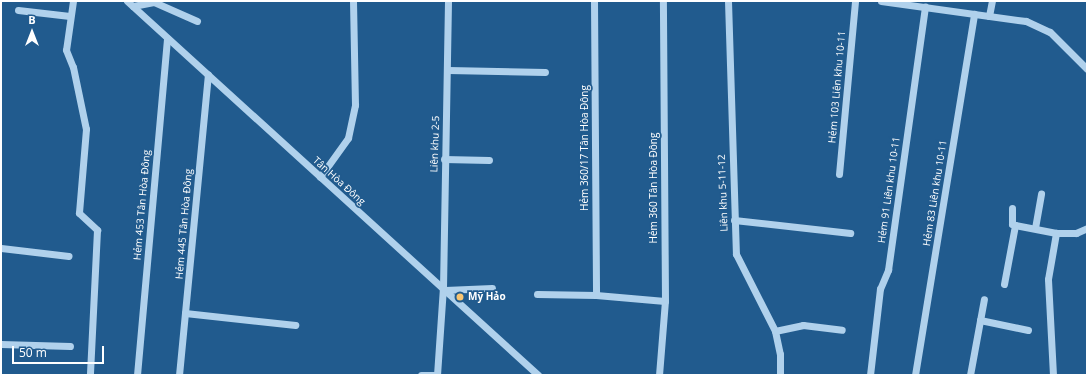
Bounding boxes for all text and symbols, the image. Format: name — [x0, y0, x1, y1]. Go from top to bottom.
north arrow — [12, 12, 52, 52]
text: B — [28, 12, 36, 27]
street label: Hẻm 103 Liên khu 10-11 — [826, 30, 848, 144]
street label: Hẻm 360/17 Tân Hòa Đông — [579, 85, 591, 211]
street label: Liên khu 2-5 — [428, 115, 442, 173]
street label: Hẻm 360 Tân Hòa Đông — [648, 133, 660, 243]
street label: Hẻm 91 Liên khu 10-11 — [876, 136, 902, 244]
street label: Hẻm 83 Liên khu 10-11 — [921, 139, 949, 247]
street label: Hẻm 453 Tân Hòa Đông — [131, 149, 153, 261]
street label: Tân Hòa Đông — [310, 154, 368, 208]
street label: Liên khu 5-11-12 — [716, 154, 730, 232]
street label: Hẻm 445 Tân Hòa Đông — [173, 168, 195, 280]
place label: Mỹ Hảo — [468, 291, 506, 303]
marker: Mỹ Hảo — [455, 292, 465, 302]
scale bar — [14, 338, 106, 364]
text: 50 m — [19, 344, 47, 361]

